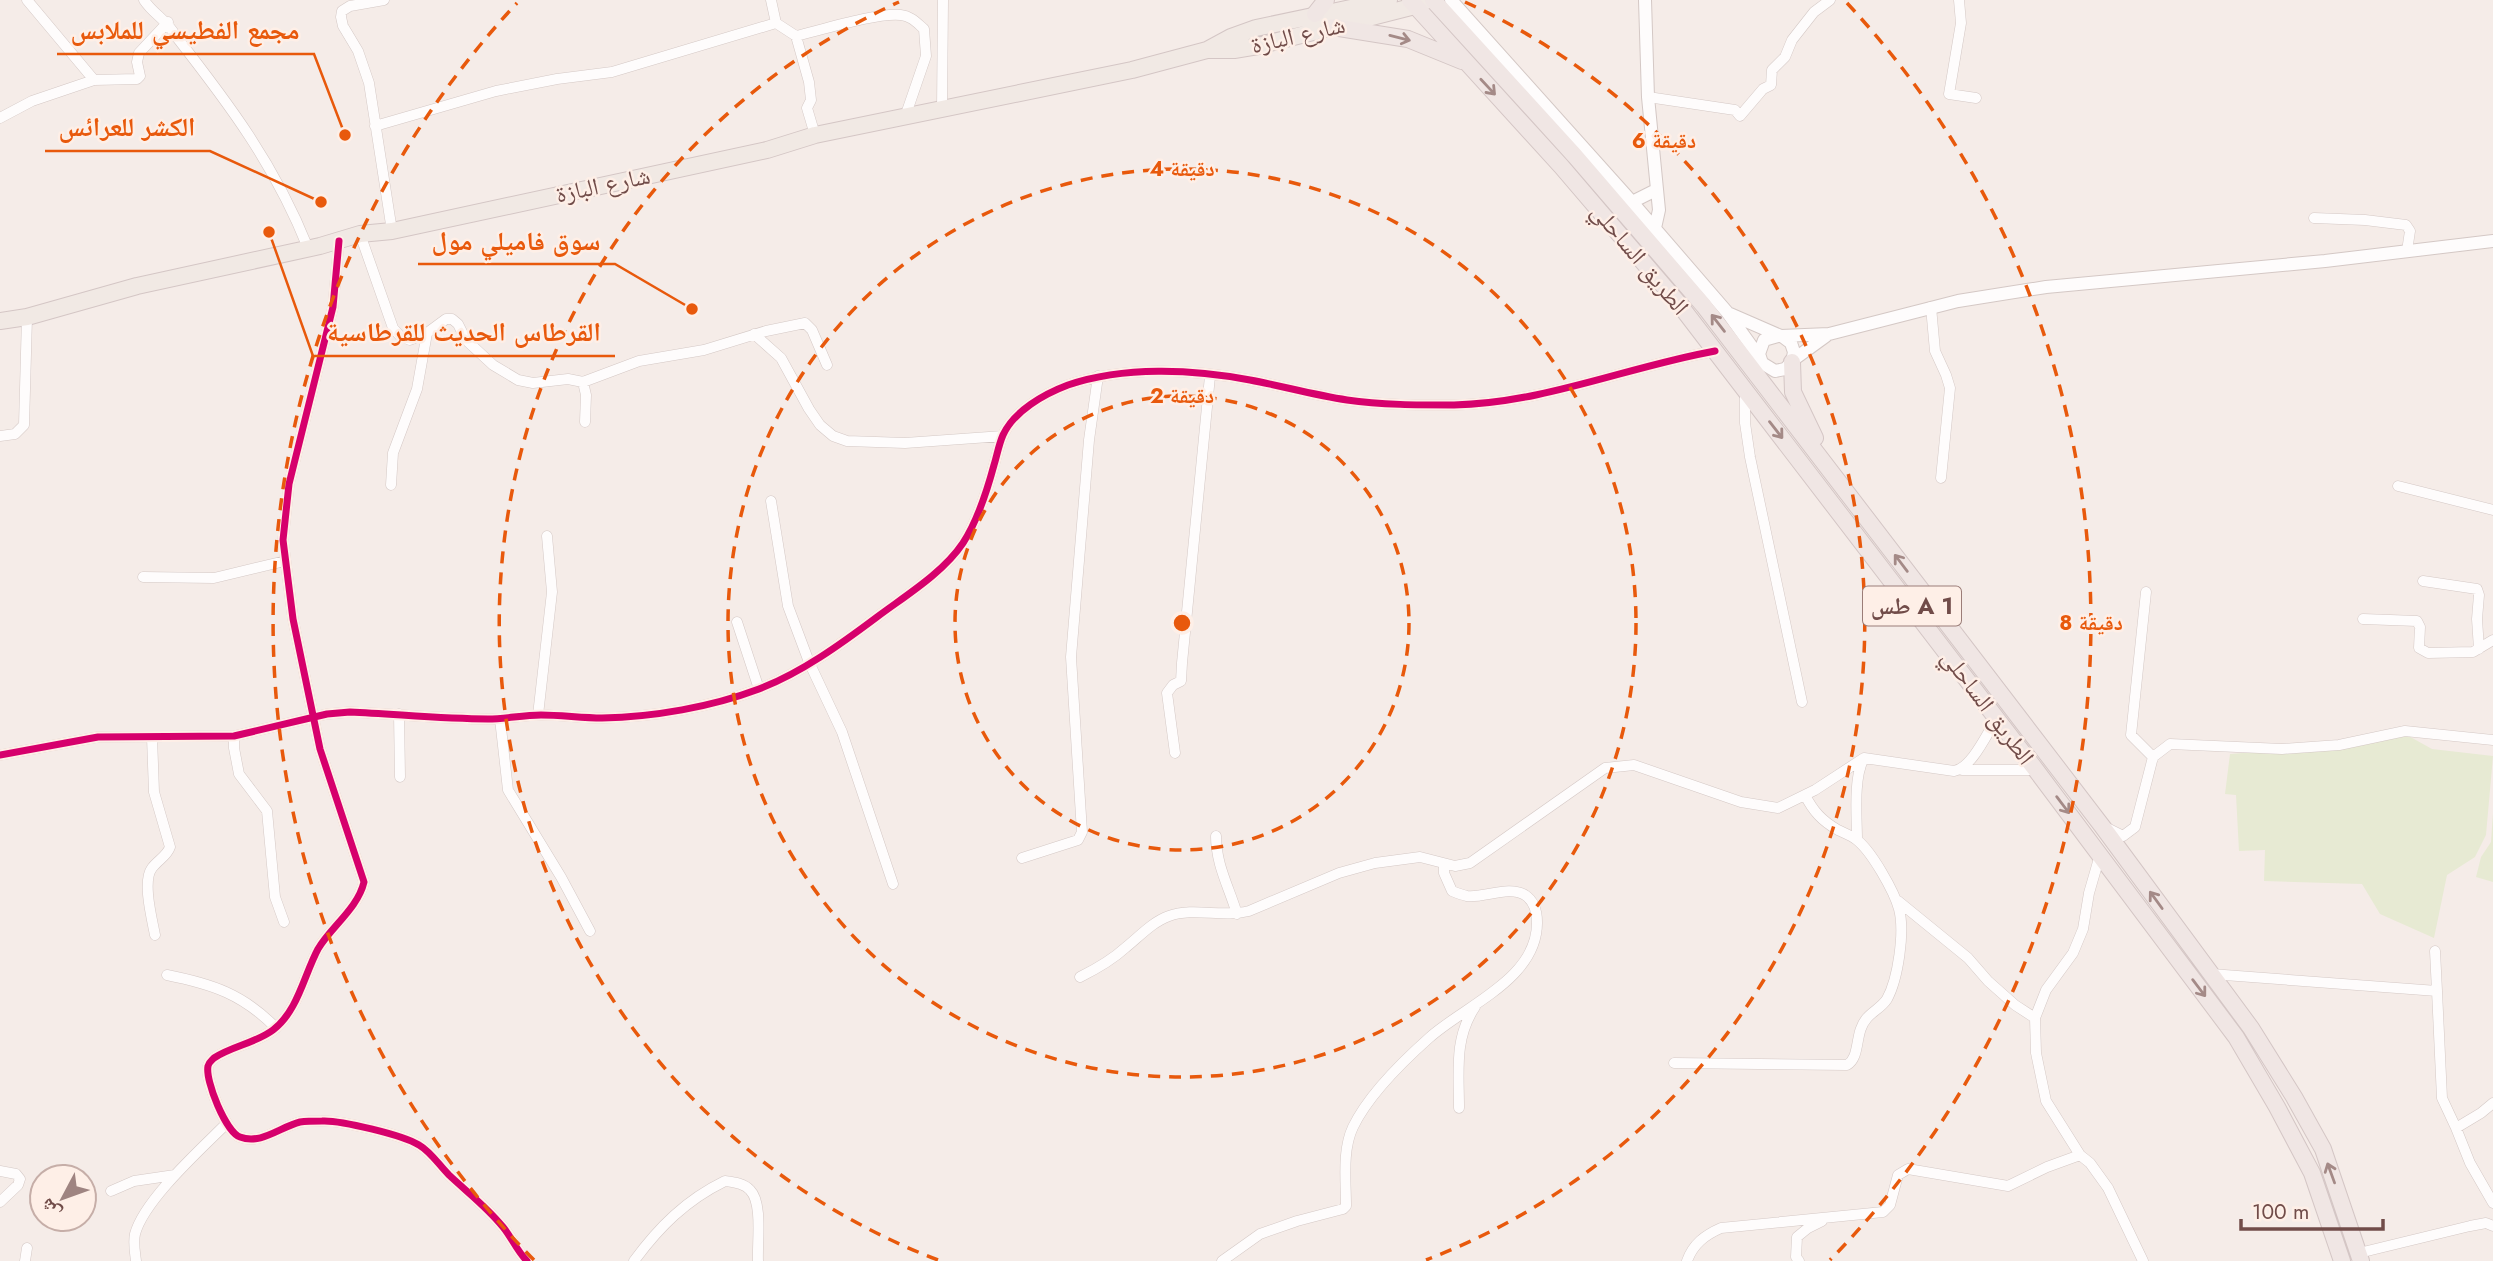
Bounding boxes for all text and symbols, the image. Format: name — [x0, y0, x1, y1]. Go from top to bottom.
callout: مجمع الفطيسي للملابس — [57, 7, 314, 54]
street label: شارع البازة — [1247, 7, 1348, 62]
text: مجمع الفطيسي للملابس — [71, 11, 299, 50]
one-way arrow — [1388, 32, 1411, 45]
one-way arrow — [1480, 78, 1496, 96]
callout: الكشر للعرائس — [45, 104, 210, 151]
text: الكشر للعرائس — [59, 108, 195, 146]
text: 6 دقيقة — [1632, 126, 1696, 156]
text: 4 دقيقة — [1149, 154, 1215, 184]
street label: شارع البازة — [552, 157, 653, 212]
street label: الطريق الساحلي — [1581, 195, 1698, 324]
callout: سوق فاميلي مول — [418, 217, 615, 264]
text: سوق فاميلي مول — [432, 222, 600, 261]
callout: القرطاس الحديث للقرطاسية — [313, 309, 615, 356]
text: القرطاس الحديث للقرطاسية — [327, 313, 601, 351]
one-way arrow — [1711, 315, 1726, 333]
text: 2 دقيقة — [1150, 381, 1214, 411]
one-way arrow — [1769, 420, 1784, 438]
one-way arrow — [1893, 554, 1908, 572]
road number: طس A 1 — [1863, 586, 1961, 626]
text: 8 دقيقة — [2059, 608, 2123, 638]
centre of rings — [1170, 611, 1194, 635]
street label: الطريق الساحلي — [1932, 642, 2044, 773]
one-way arrow — [2055, 796, 2070, 814]
one-way arrow — [2149, 891, 2164, 910]
one-way arrow — [2191, 978, 2206, 997]
north arrow — [28, 1163, 98, 1233]
one-way arrow — [2324, 1163, 2337, 1185]
scale bar — [2241, 1188, 2383, 1232]
text: ش — [34, 1192, 67, 1225]
text: 100 m — [2252, 1197, 2309, 1227]

